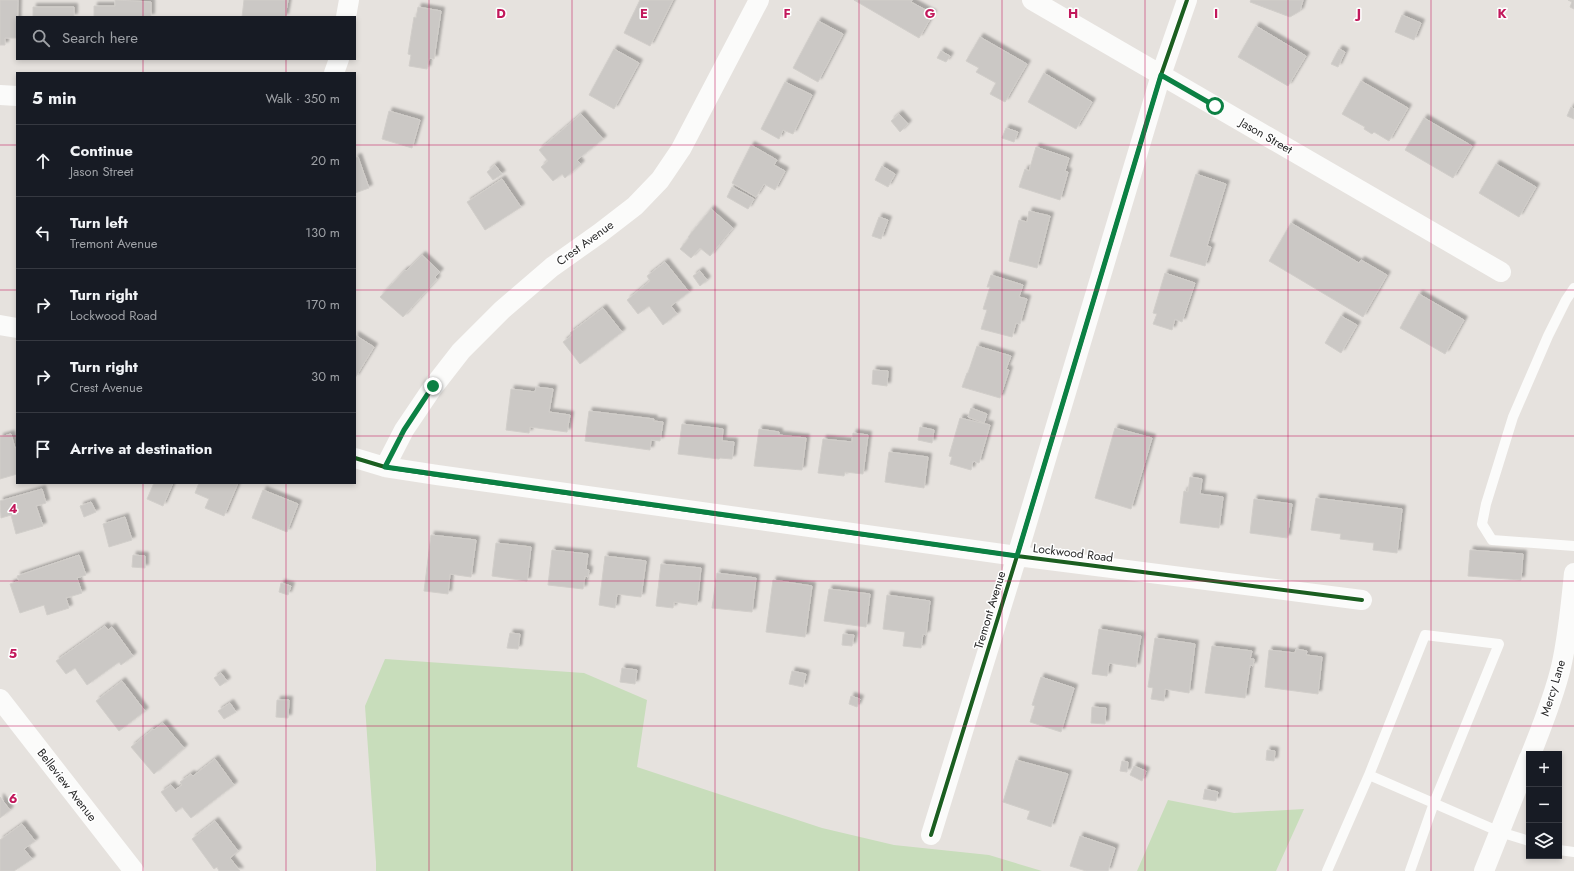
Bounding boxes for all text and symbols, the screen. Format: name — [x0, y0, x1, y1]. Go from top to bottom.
text: D — [496, 4, 506, 23]
text: E — [640, 4, 648, 23]
text: F — [783, 4, 791, 23]
text: G — [925, 4, 936, 23]
text: H — [1068, 4, 1078, 23]
text: I — [1214, 4, 1218, 23]
text: J — [1354, 4, 1361, 23]
text: K — [1497, 4, 1507, 23]
search box — [16, 16, 356, 60]
icon: search — [30, 27, 52, 49]
text: Search here — [62, 27, 138, 49]
text: 5 min — [32, 86, 76, 110]
text: Walk · 350 m — [265, 89, 340, 108]
route start — [1206, 97, 1224, 115]
street label: Jason Street — [1234, 113, 1296, 158]
text: Continue — [70, 140, 133, 162]
icon: ahead — [32, 150, 54, 172]
text: 20 m — [311, 151, 340, 170]
text: Jason Street — [70, 162, 133, 181]
text: Turn left — [70, 212, 128, 234]
street label: Crest Avenue — [553, 216, 617, 270]
icon: left — [32, 222, 54, 244]
text: 130 m — [305, 223, 340, 242]
text: Tremont Avenue — [70, 234, 158, 253]
text: Turn right — [70, 284, 138, 306]
icon: right — [32, 294, 54, 316]
text: 170 m — [305, 295, 340, 314]
text: Lockwood Road — [70, 306, 157, 325]
text: Turn right — [70, 356, 138, 378]
icon: right — [32, 366, 54, 388]
text: 30 m — [311, 367, 340, 386]
route end — [424, 377, 442, 395]
text: Crest Avenue — [70, 378, 143, 397]
icon: arrive — [32, 438, 54, 460]
text: Arrive at destination — [70, 438, 212, 460]
text: 4 — [8, 499, 18, 518]
street label: Lockwood Road — [1032, 539, 1114, 567]
street label: Tremont Avenue — [970, 569, 1010, 651]
text: 5 — [9, 644, 17, 663]
street label: Mercy Lane — [1536, 658, 1570, 718]
street label: Belleview Avenue — [33, 745, 101, 825]
map controls — [1526, 751, 1562, 859]
button: + — [1526, 751, 1562, 787]
button: − — [1526, 787, 1562, 823]
text: 6 — [9, 789, 18, 808]
button: layers — [1526, 823, 1562, 859]

